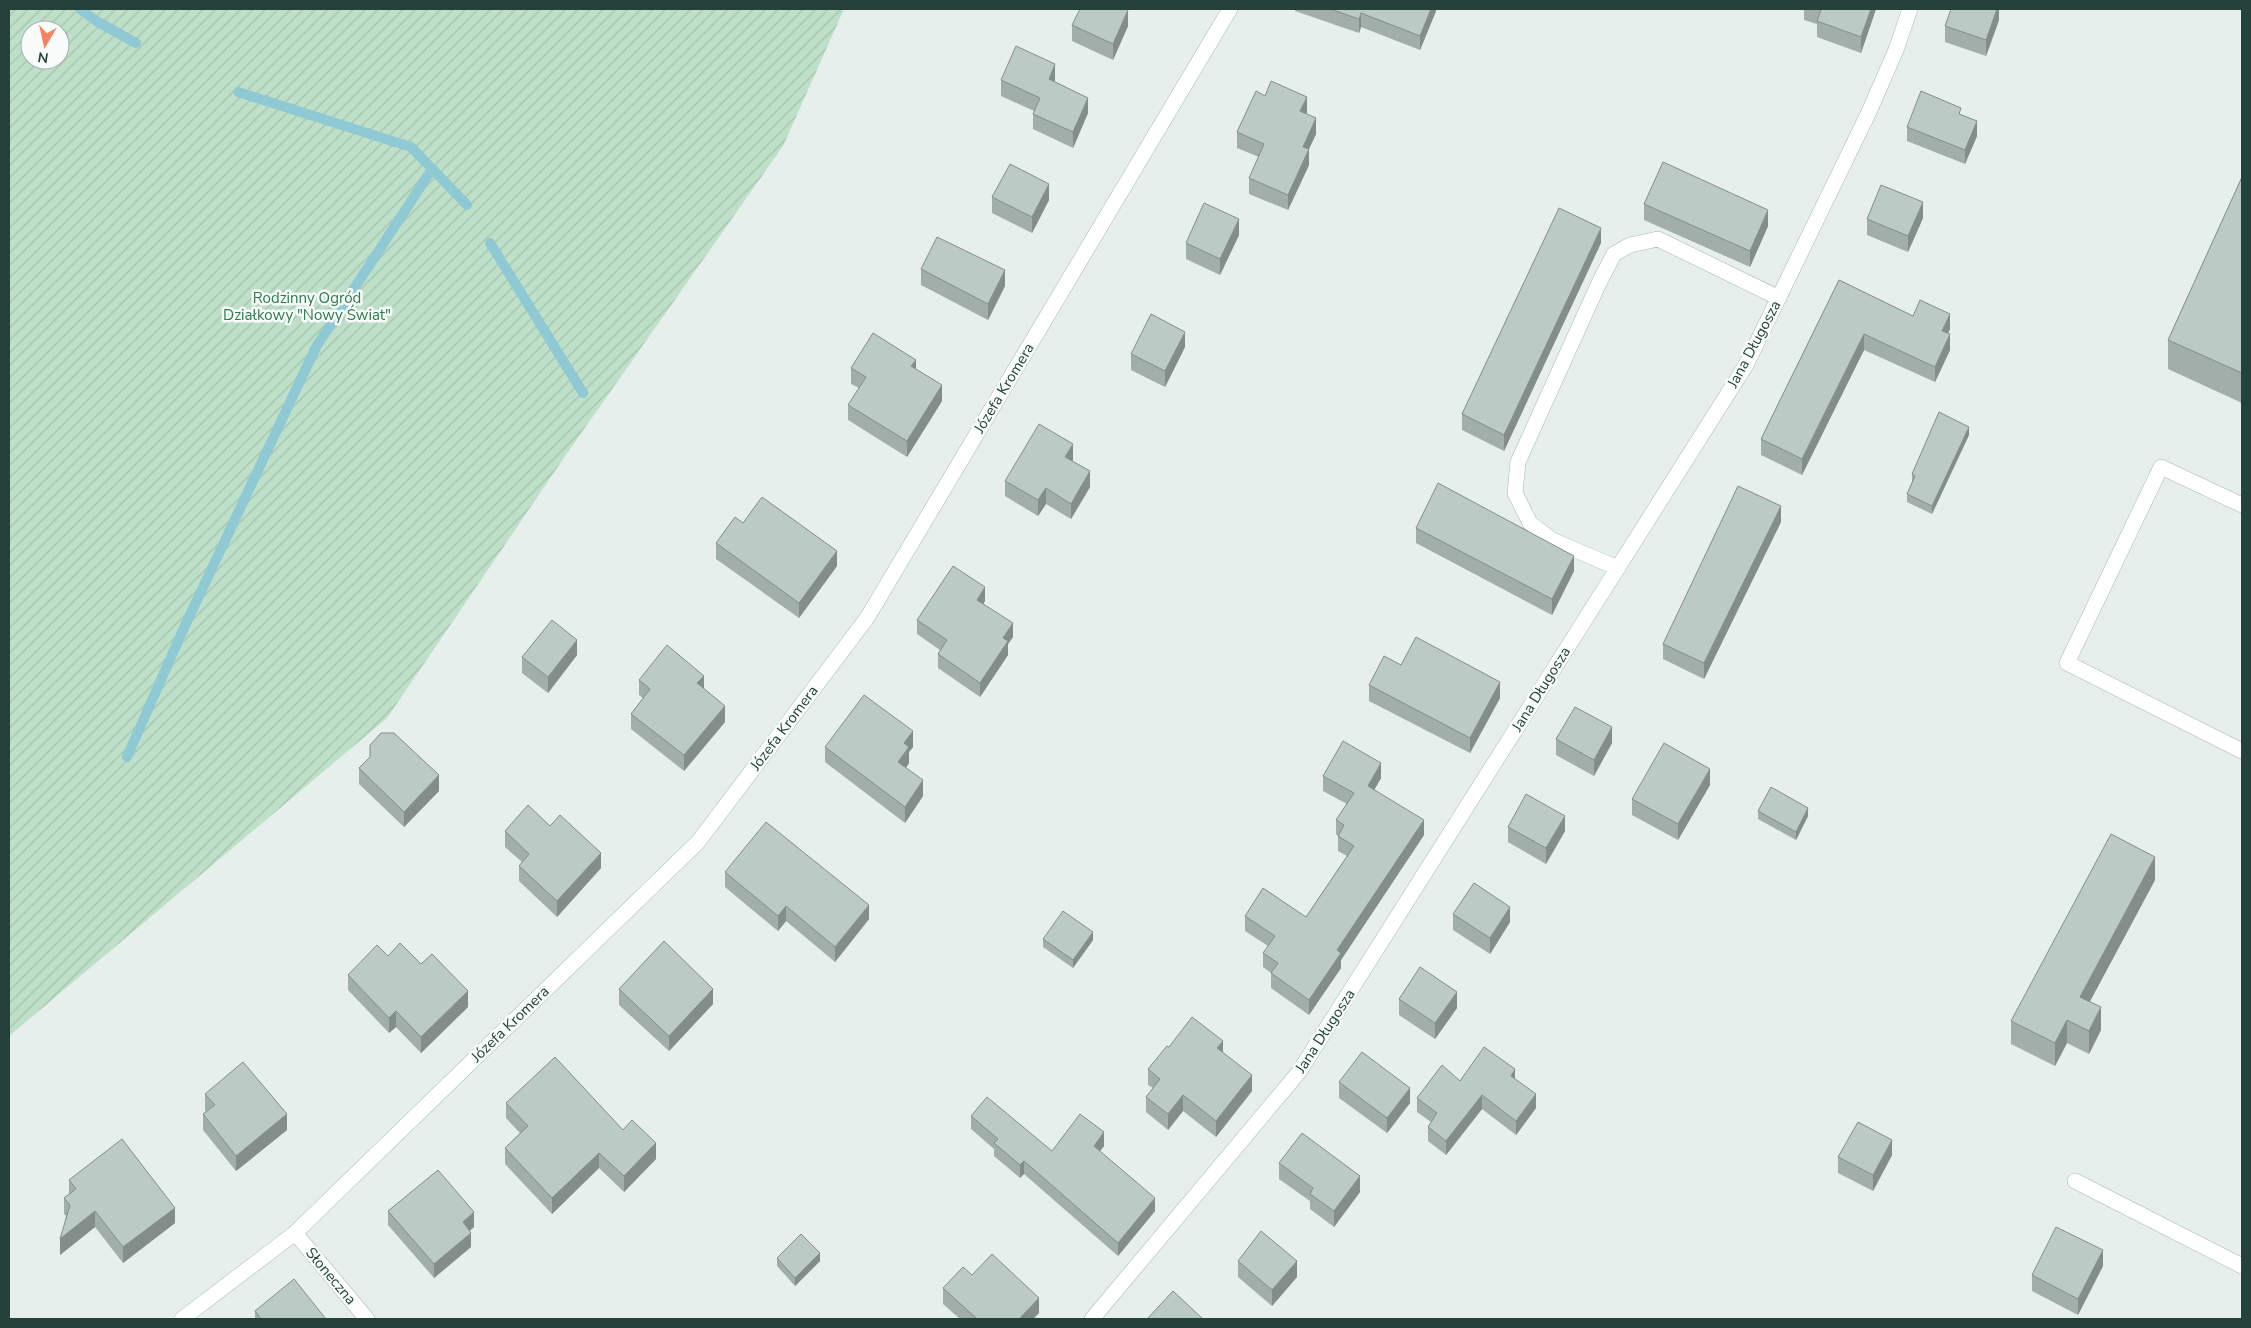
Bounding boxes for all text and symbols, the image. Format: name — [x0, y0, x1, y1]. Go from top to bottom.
north arrow — [20, 20, 70, 70]
text: N — [36, 47, 50, 68]
park label: Rodzinny Ogród Działkowy "Nowy Świat" — [223, 288, 391, 325]
street label: Jana Długosza — [1722, 297, 1785, 392]
street label: Józefa Kromera — [969, 339, 1039, 438]
street label: Jana Długosza — [1506, 643, 1575, 736]
street label: Józefa Kromera — [745, 681, 823, 775]
street label: Józefa Kromera — [466, 981, 554, 1067]
street label: Jana Długosza — [1290, 985, 1360, 1078]
street label: Słoneczna — [301, 1243, 361, 1309]

